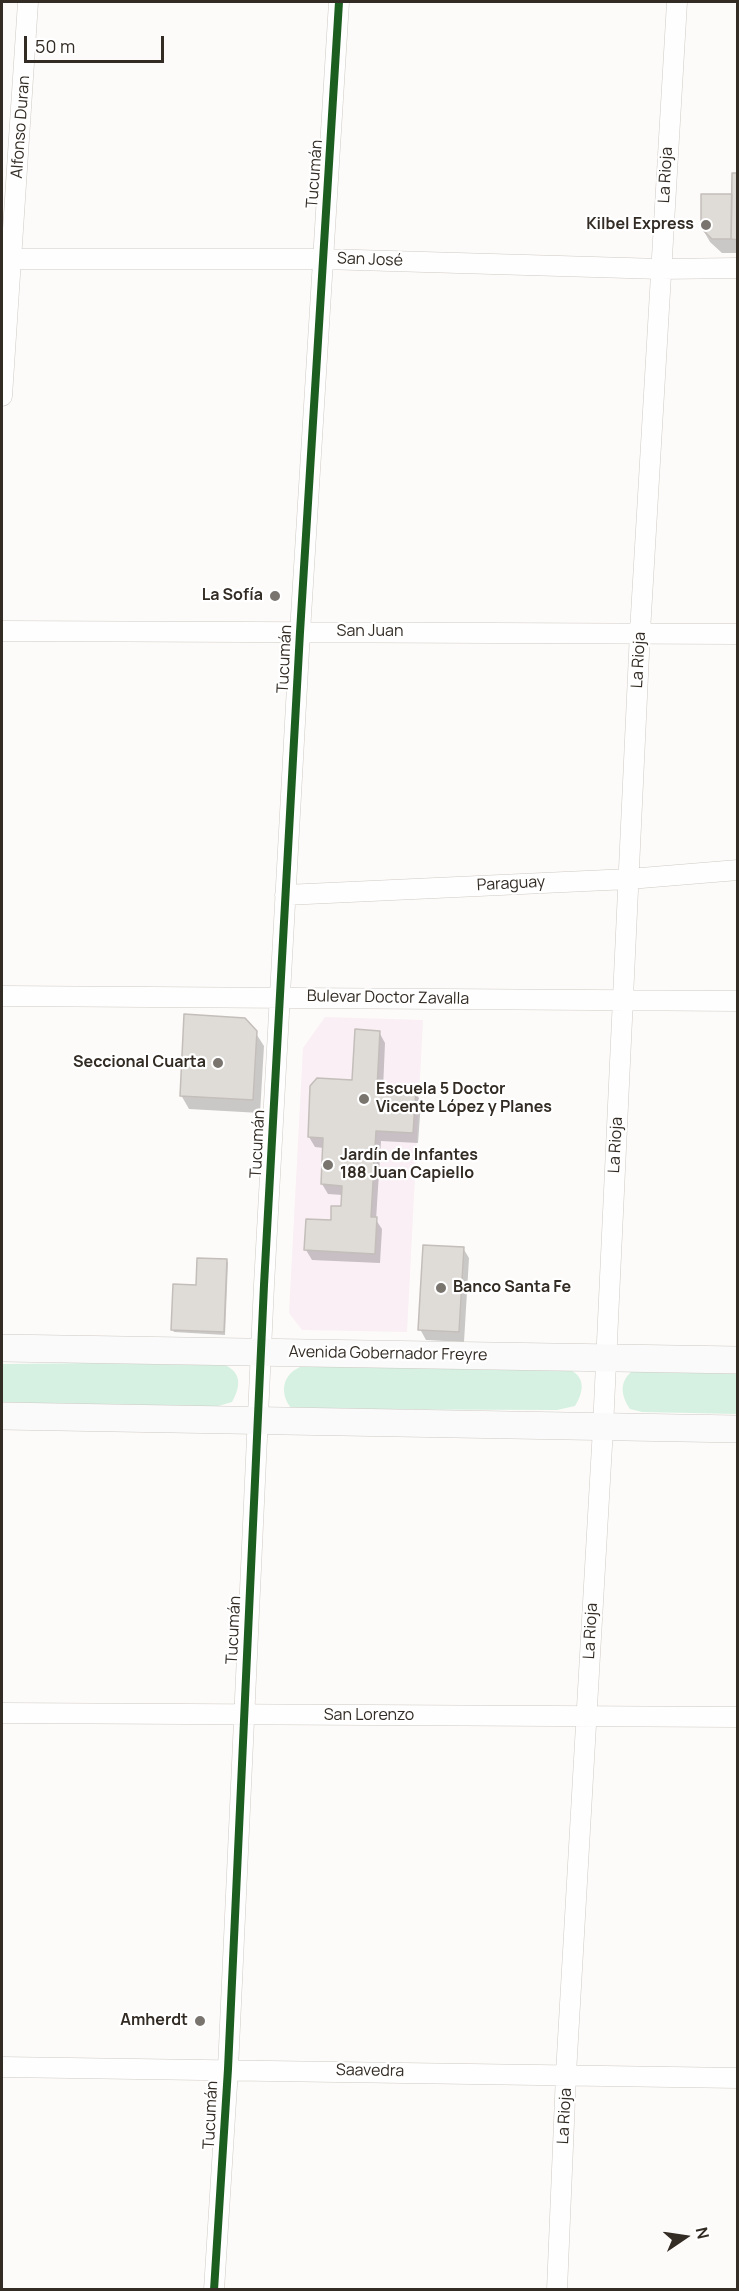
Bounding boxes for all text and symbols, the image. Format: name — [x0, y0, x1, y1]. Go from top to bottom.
scale bar — [27, 24, 166, 62]
text: 50 m — [35, 34, 75, 58]
street label: Alfonso Duran — [8, 75, 34, 179]
street label: Tucumán — [303, 139, 327, 209]
street label: La Rioja — [655, 146, 677, 204]
place label: Kilbel Express — [586, 215, 694, 235]
marker: Kilbel Express — [699, 218, 713, 232]
street label: San José — [337, 249, 403, 271]
place label: La Sofía — [202, 586, 263, 606]
marker: La Sofía — [268, 589, 282, 603]
street label: San Juan — [337, 622, 403, 642]
street label: Tucumán — [274, 624, 296, 694]
street label: La Rioja — [628, 631, 650, 689]
street label: Paraguay — [476, 873, 546, 895]
street label: Bulevar Doctor Zavalla — [307, 987, 469, 1009]
place label: Seccional Cuarta — [73, 1053, 206, 1073]
marker: Seccional Cuarta — [211, 1056, 225, 1070]
place label: Escuela 5 Doctor Vicente López y Planes — [376, 1080, 552, 1118]
marker: Escuela 5 Doctor Vicente López y Planes — [357, 1092, 371, 1106]
street label: Tucumán — [247, 1109, 269, 1179]
street label: La Rioja — [605, 1116, 627, 1174]
place label: Jardín de Infantes 188 Juan Capiello — [340, 1146, 478, 1184]
marker: Jardín de Infantes 188 Juan Capiello — [321, 1158, 335, 1172]
place label: Banco Santa Fe — [453, 1278, 571, 1298]
marker: Banco Santa Fe — [434, 1281, 448, 1295]
street label: Avenida Gobernador Freyre — [288, 1343, 488, 1365]
street label: Tucumán — [223, 1595, 245, 1665]
street label: La Rioja — [580, 1602, 602, 1660]
street label: San Lorenzo — [324, 1706, 414, 1726]
place label: Amherdt — [120, 2011, 188, 2031]
marker: Amherdt — [193, 2014, 207, 2028]
street label: Saavedra — [336, 2061, 404, 2081]
street label: Tucumán — [200, 2080, 222, 2150]
street label: La Rioja — [554, 2087, 576, 2145]
north arrow — [655, 2207, 715, 2267]
text: N — [691, 2225, 715, 2241]

